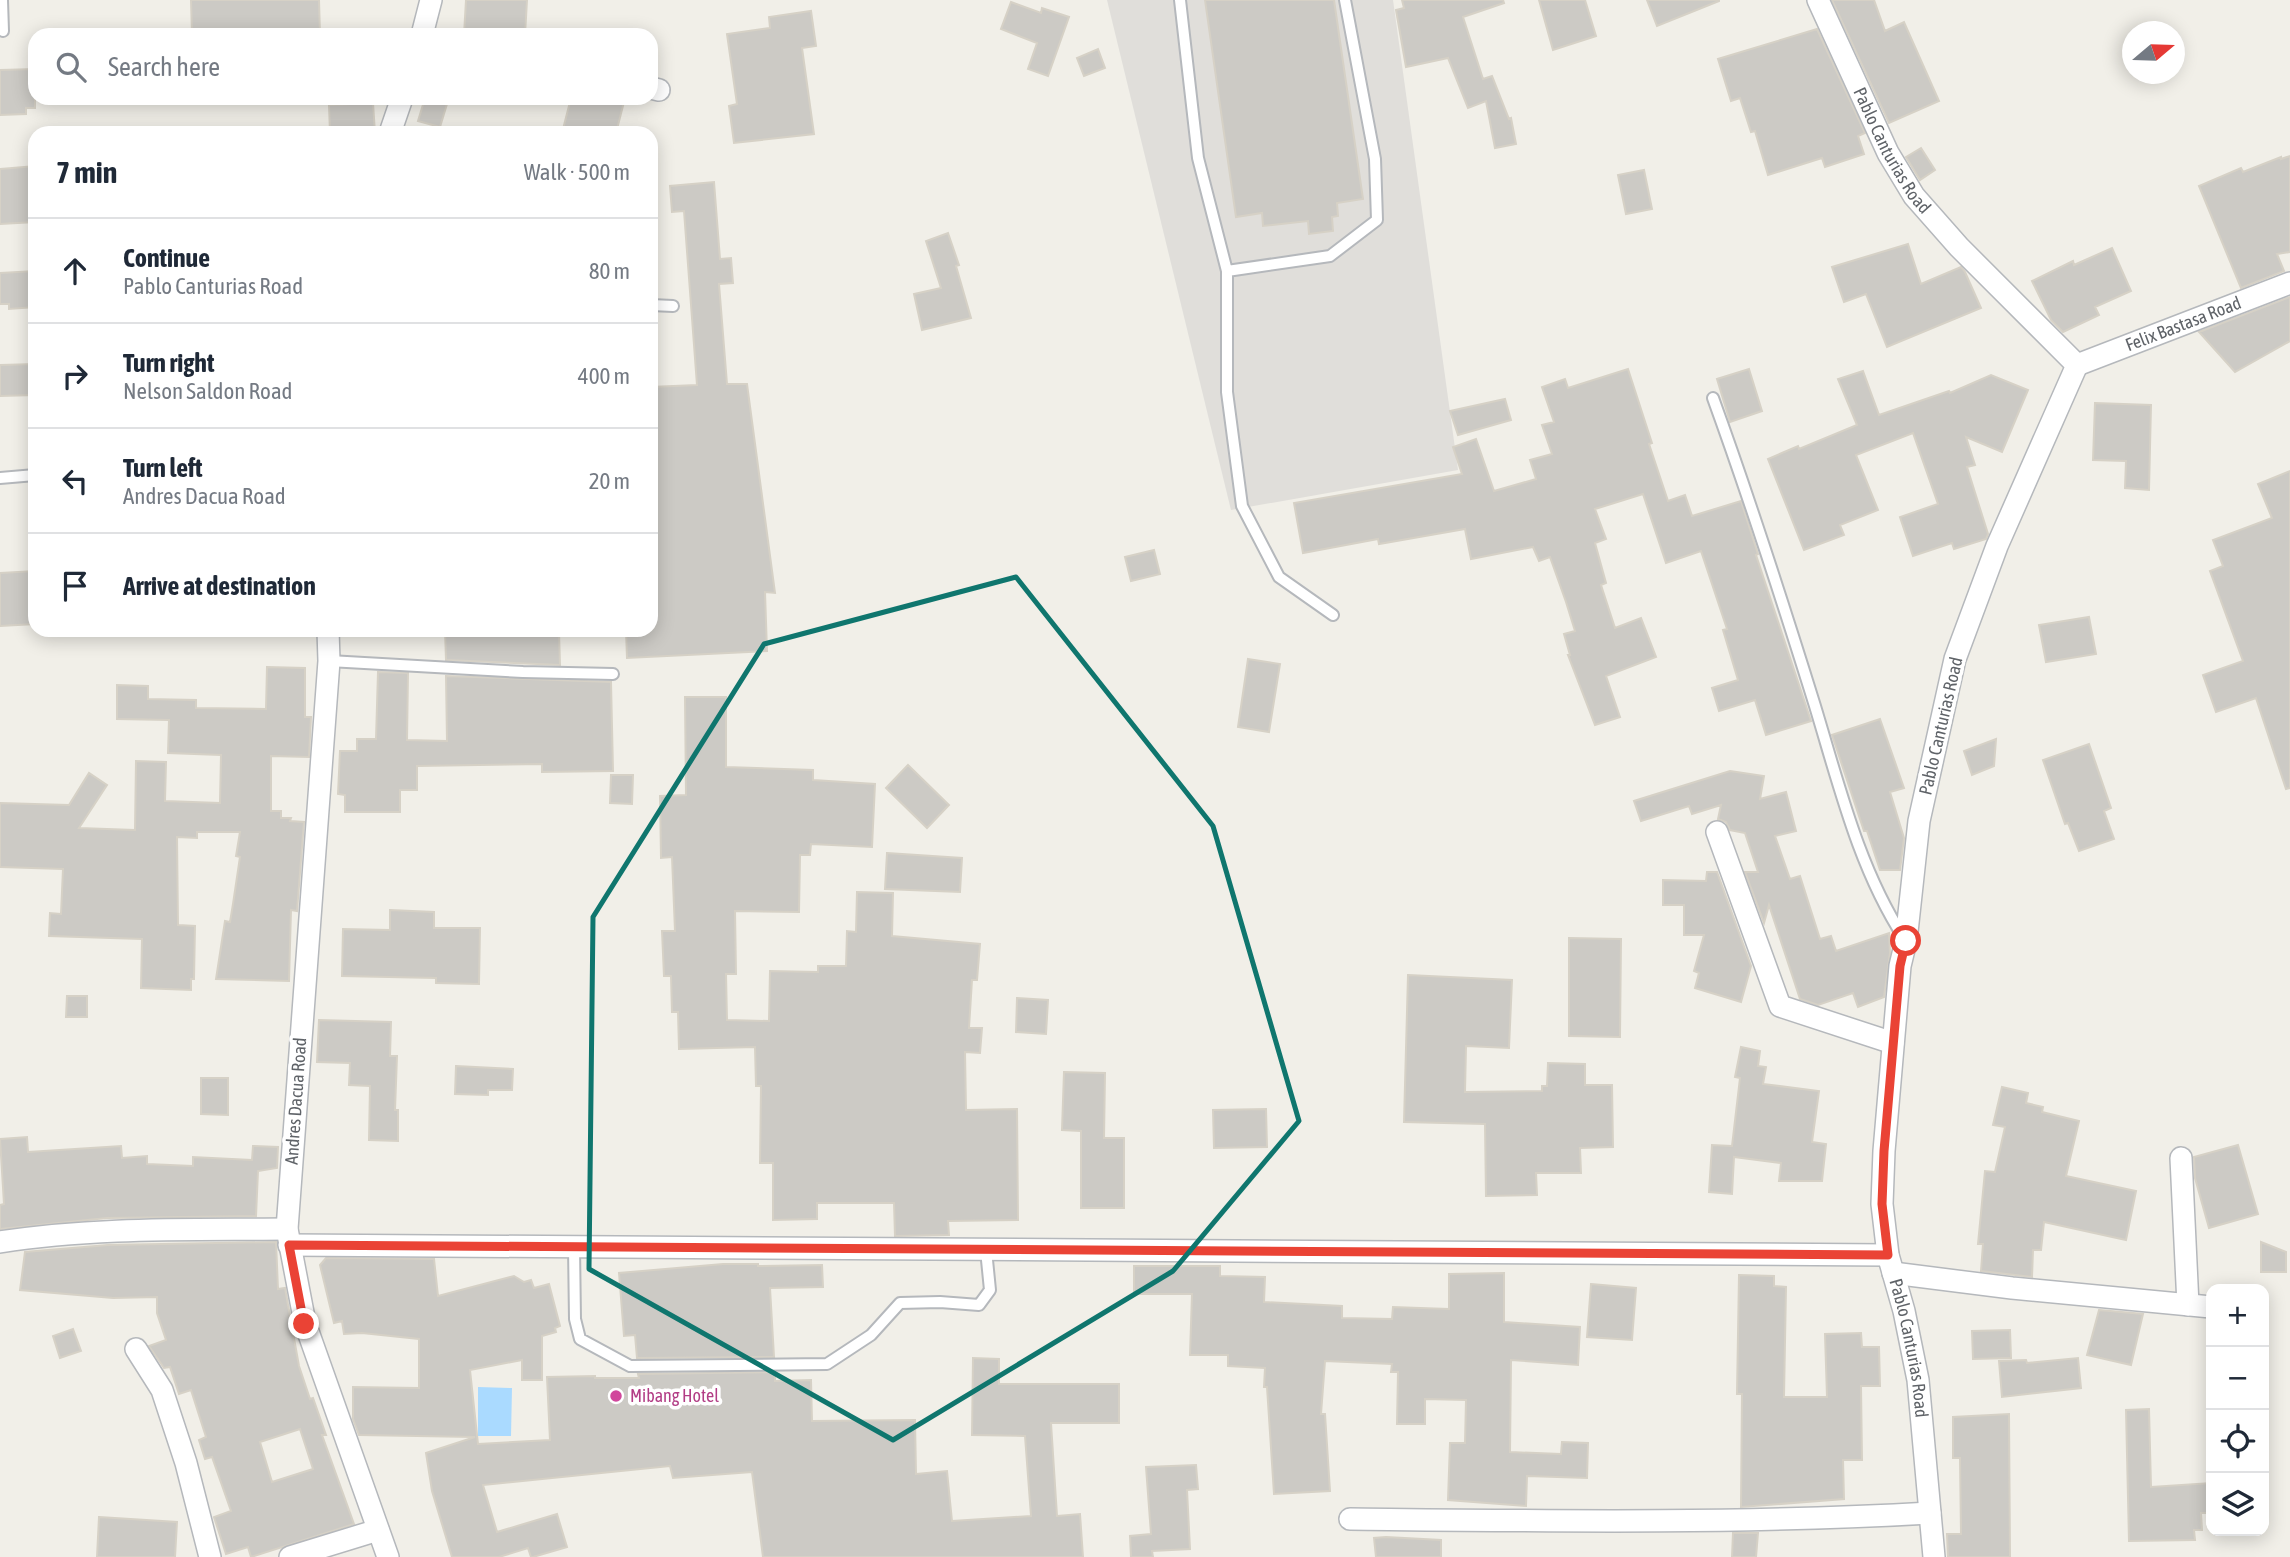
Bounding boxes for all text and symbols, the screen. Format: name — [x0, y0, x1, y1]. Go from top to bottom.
north arrow — [2122, 21, 2185, 84]
search box — [28, 28, 658, 105]
icon: search — [52, 48, 90, 86]
text: Search here — [108, 52, 220, 82]
street label: Pablo Canturias Road — [1849, 84, 1936, 218]
text: 7 min — [56, 155, 117, 189]
text: Walk · 500 m — [524, 159, 630, 185]
text: Continue — [123, 243, 210, 273]
icon: ahead — [56, 252, 94, 290]
text: 80 m — [589, 258, 630, 284]
text: Pablo Canturias Road — [123, 273, 303, 299]
street label: Felix Bastasa Road — [2122, 292, 2244, 355]
text: Turn right — [123, 348, 214, 378]
icon: right — [56, 357, 94, 395]
text: 400 m — [578, 363, 630, 389]
text: Nelson Saldon Road — [123, 378, 293, 404]
text: Turn left — [123, 453, 203, 483]
icon: left — [56, 462, 94, 500]
text: 20 m — [589, 468, 630, 494]
text: Andres Dacua Road — [123, 483, 286, 509]
icon: arrive — [56, 567, 94, 605]
text: Arrive at destination — [123, 571, 316, 601]
street label: Pablo Canturias Road — [1914, 655, 1967, 797]
route start — [1890, 925, 1921, 956]
street label: Andres Dacua Road — [281, 1037, 310, 1165]
street label: Pablo Canturias Road — [1885, 1276, 1932, 1418]
map controls — [2206, 1284, 2269, 1536]
button: + — [2206, 1284, 2269, 1347]
route end — [288, 1308, 319, 1339]
button: − — [2206, 1347, 2269, 1410]
place label: Mibang Hotel — [630, 1385, 719, 1406]
marker: Mibang Hotel — [608, 1388, 624, 1404]
button: locate — [2206, 1410, 2269, 1473]
button: layers — [2206, 1473, 2269, 1536]

